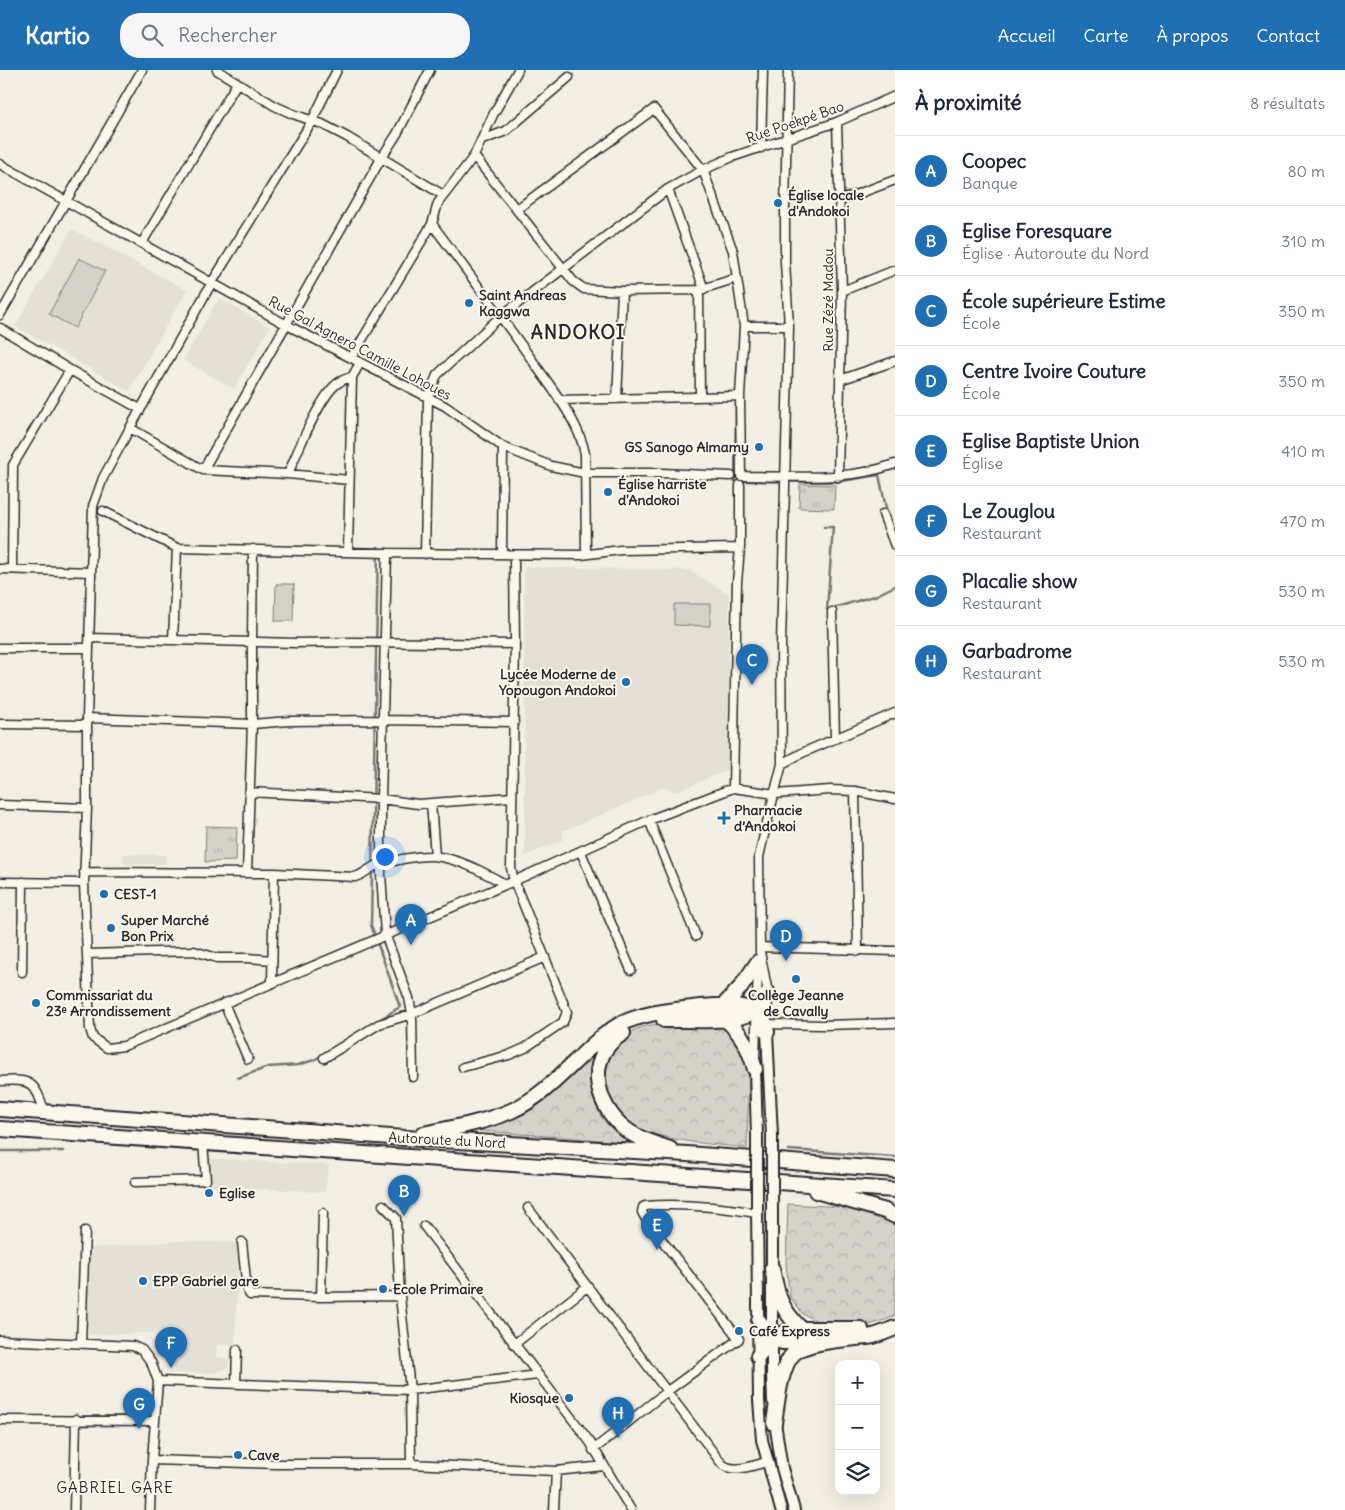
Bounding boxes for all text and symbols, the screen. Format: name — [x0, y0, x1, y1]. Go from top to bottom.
search box — [120, 13, 470, 58]
text: Kartio — [25, 20, 90, 50]
icon: search — [138, 21, 166, 49]
text: Rechercher — [178, 23, 277, 47]
text: Accueil — [998, 24, 1056, 47]
text: Carte — [1084, 24, 1129, 47]
text: À propos — [1157, 24, 1228, 47]
text: Contact — [1256, 24, 1320, 47]
text: À proximité — [915, 89, 1022, 116]
text: 8 résultats — [1250, 93, 1325, 113]
street label: Rue Poekpé Bao — [744, 97, 846, 147]
text: Coopec — [962, 149, 1026, 173]
text: A — [926, 161, 936, 181]
text: 80 m — [1287, 161, 1325, 181]
text: Banque — [962, 173, 1018, 193]
place label: Église locale d'Andokoi — [788, 186, 865, 220]
marker: Église locale d'Andokoi — [772, 197, 784, 209]
text: Eglise Foresquare — [962, 219, 1112, 243]
text: B — [926, 231, 936, 251]
text: 310 m — [1281, 231, 1325, 251]
text: Église · Autoroute du Nord — [962, 243, 1149, 263]
street label: Rue Zézé Madou — [819, 248, 837, 352]
place label: Saint Andreas Kaggwa — [479, 286, 567, 320]
text: École supérieure Estime — [962, 289, 1166, 313]
street label: Rue Gal Agnero Camille Lohoues — [265, 292, 455, 404]
marker: Saint Andreas Kaggwa — [463, 297, 475, 309]
text: C — [926, 301, 936, 321]
text: 350 m — [1278, 301, 1325, 321]
text: École — [962, 313, 1000, 333]
district label: ANDOKOI — [531, 320, 625, 344]
text: Centre Ivoire Couture — [962, 359, 1146, 383]
text: D — [925, 371, 937, 391]
text: 350 m — [1278, 371, 1325, 391]
text: École — [962, 383, 1000, 403]
text: Eglise Baptiste Union — [962, 429, 1139, 453]
place label: GS Sanogo Almamy — [624, 438, 749, 456]
marker: GS Sanogo Almamy — [753, 441, 765, 453]
text: E — [926, 441, 936, 461]
text: 410 m — [1281, 441, 1325, 461]
text: Église — [962, 453, 1003, 473]
place label: Église harriste d'Andokoi — [618, 475, 707, 509]
marker: Église harriste d'Andokoi — [602, 486, 614, 498]
text: Le Zouglou — [962, 499, 1055, 523]
text: F — [926, 511, 936, 531]
text: 470 m — [1280, 511, 1325, 531]
text: Restaurant — [962, 523, 1042, 543]
text: Placalie show — [962, 569, 1077, 593]
text: G — [925, 581, 937, 601]
text: 530 m — [1278, 581, 1325, 601]
text: Restaurant — [962, 593, 1042, 613]
text: Garbadrome — [962, 639, 1072, 663]
pin: C — [736, 644, 768, 685]
text: H — [925, 651, 937, 671]
text: 530 m — [1278, 651, 1325, 671]
text: Restaurant — [962, 663, 1042, 683]
place label: Lycée Moderne de Yopougon Andokoi — [498, 665, 616, 699]
marker: Lycée Moderne de Yopougon Andokoi — [620, 676, 632, 688]
place label: Pharmacie d’Andokoi — [734, 801, 803, 835]
marker: Pharmacie d’Andokoi — [718, 812, 730, 824]
your location — [372, 844, 398, 870]
place label: CEST-1 — [114, 885, 157, 903]
marker: CEST-1 — [98, 888, 110, 900]
pin: A — [395, 904, 427, 945]
place label: Super Marché Bon Prix — [121, 911, 210, 945]
pin: D — [770, 920, 802, 961]
marker: Super Marché Bon Prix — [105, 922, 117, 934]
marker: Collège Jeanne de Cavally — [790, 973, 802, 985]
place label: Commissariat du 23ᵉ Arrondissement — [46, 986, 171, 1020]
place label: Collège Jeanne de Cavally — [748, 986, 844, 1020]
marker: Commissariat du 23ᵉ Arrondissement — [30, 997, 42, 1009]
street label: Autoroute du Nord — [388, 1128, 506, 1152]
pin: B — [388, 1175, 420, 1216]
place label: Eglise — [219, 1184, 255, 1202]
marker: Eglise — [203, 1187, 215, 1199]
pin: E — [641, 1209, 673, 1250]
place label: EPP Gabriel gare — [153, 1272, 259, 1290]
marker: EPP Gabriel gare — [137, 1275, 149, 1287]
place label: Ecole Primaire — [393, 1280, 484, 1298]
marker: Ecole Primaire — [377, 1283, 389, 1295]
place label: Café Express — [749, 1322, 830, 1340]
marker: Café Express — [733, 1325, 745, 1337]
pin: F — [155, 1327, 187, 1368]
map controls — [835, 1360, 880, 1495]
button: + — [835, 1360, 880, 1405]
pin: G — [123, 1388, 155, 1429]
place label: Kiosque — [510, 1389, 559, 1407]
marker: Kiosque — [563, 1392, 575, 1404]
pin: H — [602, 1397, 634, 1438]
button: − — [835, 1405, 880, 1450]
place label: Cave — [248, 1446, 280, 1464]
marker: Cave — [232, 1449, 244, 1461]
button: layers — [835, 1450, 880, 1495]
district label: GABRIEL GARE — [56, 1478, 174, 1497]

